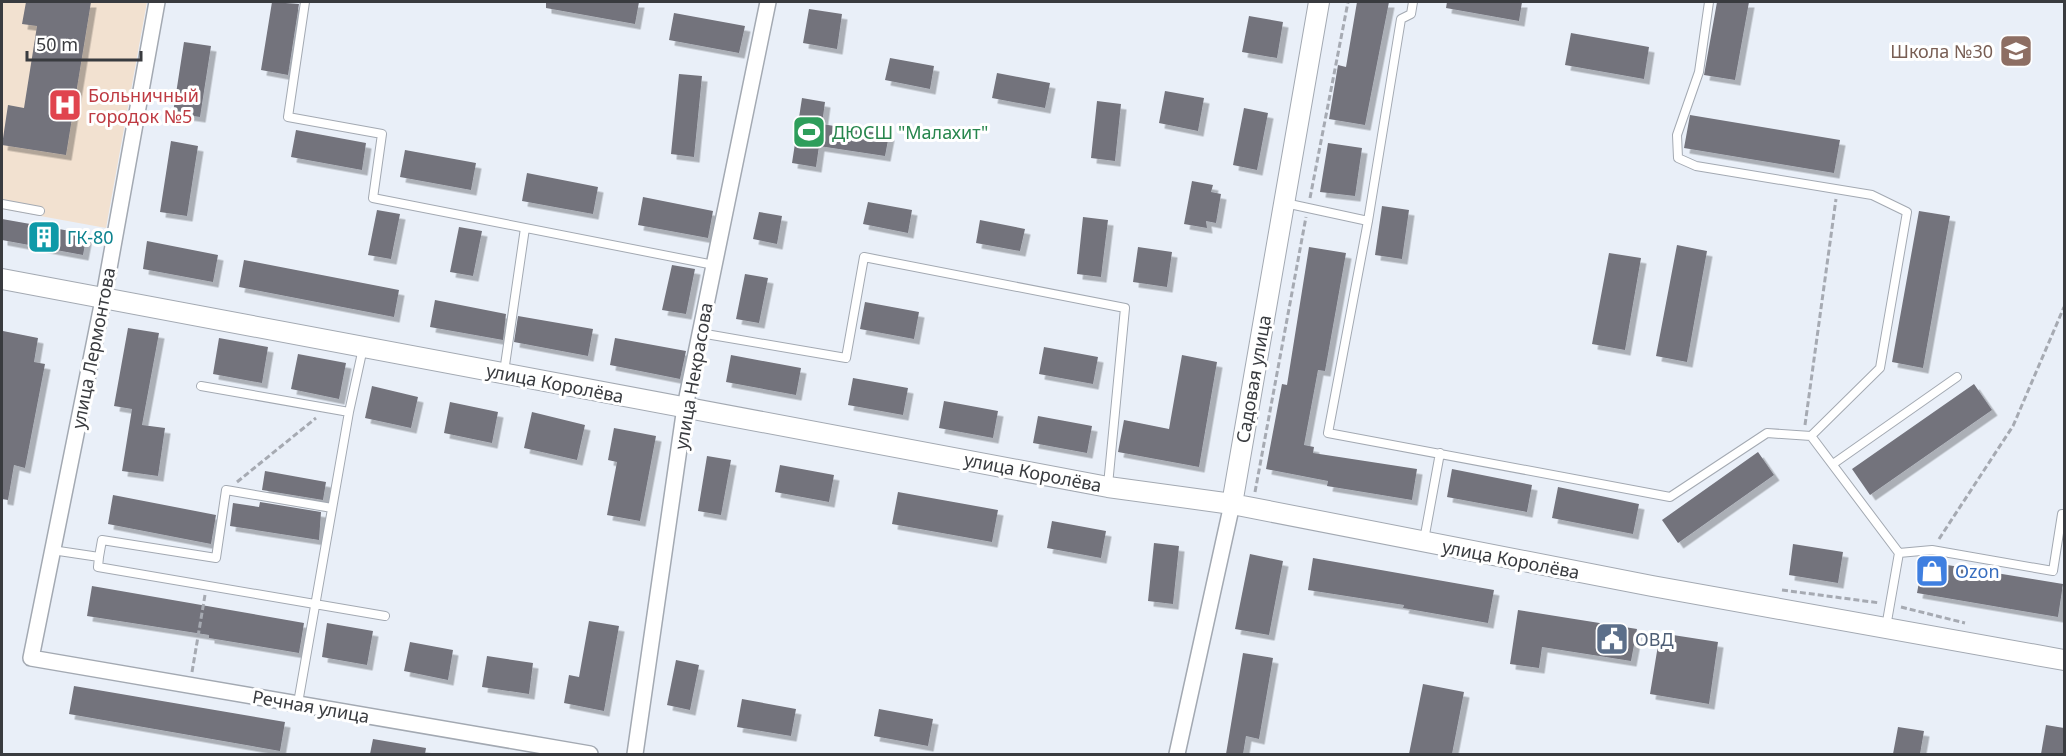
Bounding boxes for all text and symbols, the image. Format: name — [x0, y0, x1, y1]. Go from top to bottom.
scale bar — [27, 24, 141, 62]
text: 50 m — [36, 32, 78, 56]
school or university icon: Школа №30 — [1998, 33, 2034, 69]
place label: Школа №30 — [1890, 39, 1993, 63]
place label: Больничный городок №5 — [88, 83, 199, 128]
hospital icon: Больничный городок №5 — [47, 87, 83, 123]
sports icon: ДЮСШ "Малахит" — [791, 114, 827, 150]
place label: ДЮСШ "Малахит" — [832, 120, 988, 144]
building icon: ГК-80 — [26, 219, 62, 255]
place label: ГК-80 — [67, 225, 114, 249]
street label: улица Лермонтова — [66, 265, 120, 431]
street label: улица Некрасова — [668, 301, 718, 451]
street label: Садовая улица — [1230, 313, 1276, 445]
street label: улица Королёва — [484, 358, 626, 408]
street label: улица Королёва — [962, 447, 1104, 497]
street label: улица Королёва — [1440, 534, 1582, 584]
shop icon: Ozon — [1914, 553, 1950, 589]
place label: Ozon — [1955, 559, 2000, 583]
public building icon: ОВД — [1594, 621, 1630, 657]
place label: ОВД — [1635, 627, 1674, 651]
street label: Речная улица — [251, 684, 371, 728]

